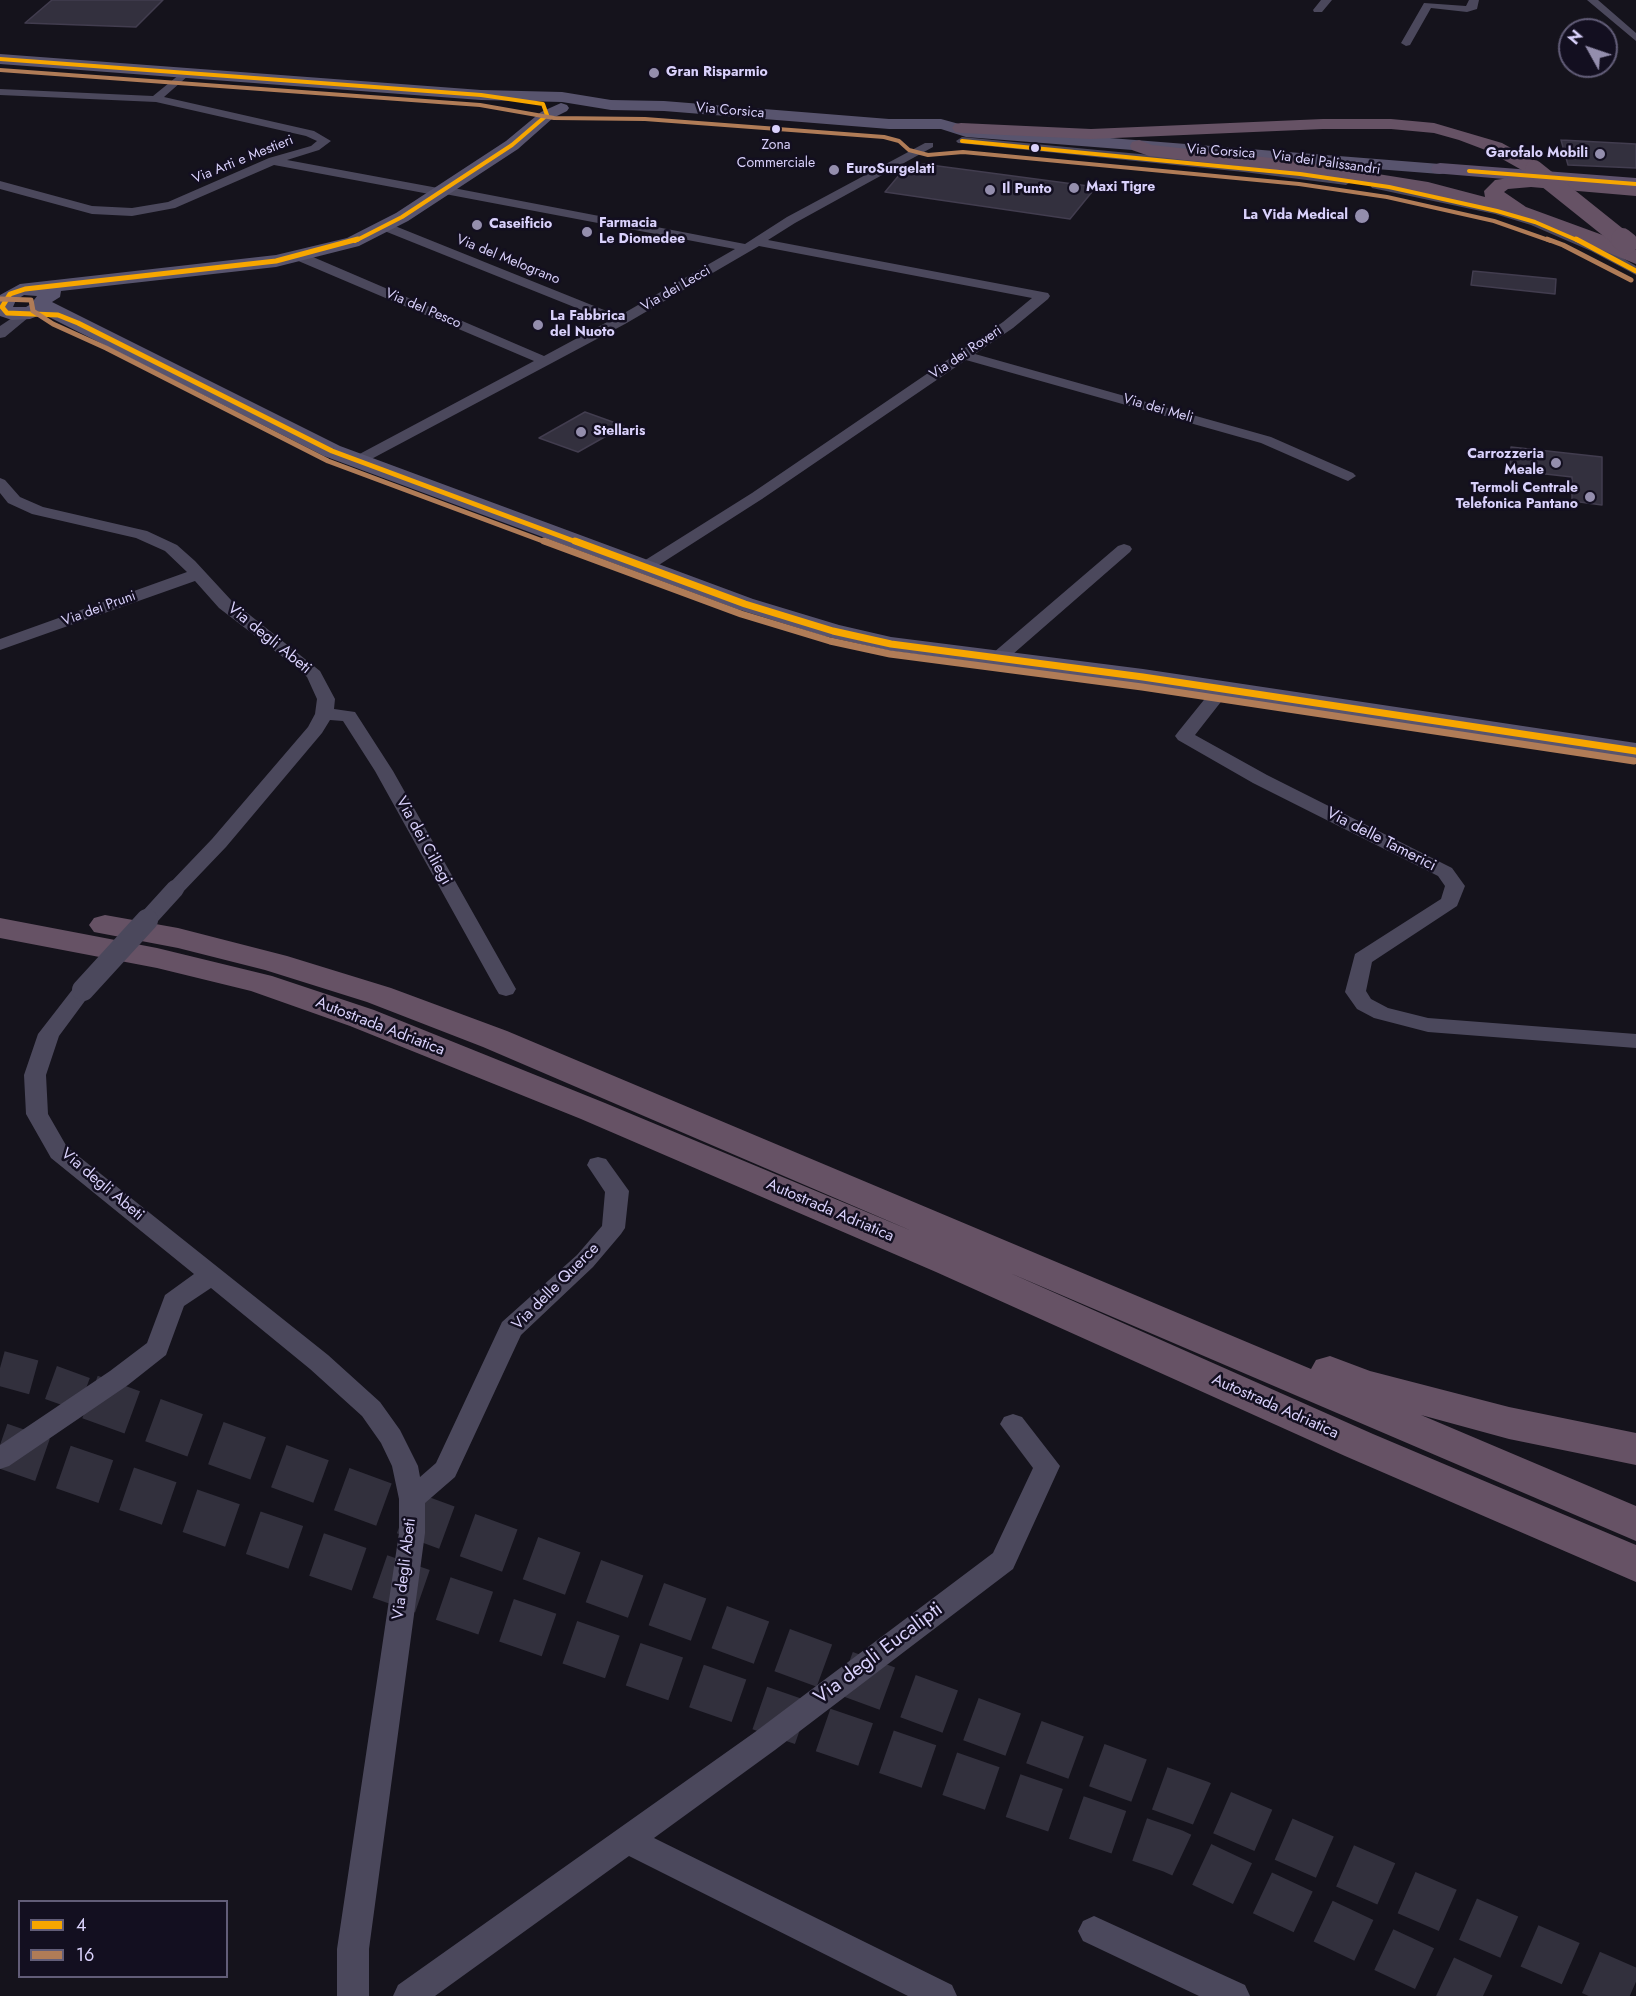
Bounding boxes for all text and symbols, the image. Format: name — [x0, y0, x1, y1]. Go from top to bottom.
north arrow — [1558, 18, 1618, 78]
text: N — [1562, 25, 1588, 50]
place label: Gran Risparmio — [666, 65, 768, 81]
marker: Gran Risparmio — [647, 66, 661, 80]
street label: Via Corsica — [695, 100, 765, 122]
marker: Zona Commerciale — [770, 123, 782, 135]
street label: Via Arti e Mestieri — [190, 132, 296, 188]
place label: Zona Commerciale — [737, 138, 815, 170]
street label: Via Corsica — [1186, 141, 1256, 163]
unlabelled marker — [1029, 142, 1041, 154]
place label: Garofalo Mobili — [1486, 146, 1588, 162]
street label: Via dei Palissandri — [1271, 147, 1381, 179]
marker: Garofalo Mobili — [1593, 147, 1607, 161]
place label: EuroSurgelati — [846, 162, 935, 178]
marker: EuroSurgelati — [827, 163, 841, 177]
place label: Maxi Tigre — [1086, 180, 1155, 196]
marker: Maxi Tigre — [1067, 181, 1081, 195]
place label: Il Punto — [1002, 182, 1052, 198]
marker: Il Punto — [983, 183, 997, 197]
marker: La Vida Medical — [1353, 207, 1371, 225]
place label: La Vida Medical — [1243, 208, 1348, 224]
place label: Farmacia Le Diomedee — [599, 216, 685, 249]
place label: Caseificio — [489, 217, 552, 233]
marker: Caseificio — [470, 218, 484, 232]
marker: Farmacia Le Diomedee — [580, 225, 594, 239]
street label: Via del Melograno — [454, 232, 562, 288]
street label: Via dei Lecci — [638, 262, 714, 316]
street label: Via del Pesco — [383, 285, 463, 333]
place label: La Fabbrica del Nuoto — [550, 309, 625, 342]
marker: La Fabbrica del Nuoto — [531, 318, 545, 332]
street label: Via dei Roveri — [927, 323, 1005, 383]
street label: Via dei Meli — [1121, 391, 1195, 427]
place label: Stellaris — [593, 424, 645, 440]
marker: Stellaris — [574, 425, 588, 439]
place label: Carrozzeria Meale — [1467, 447, 1544, 479]
marker: Carrozzeria Meale — [1549, 456, 1563, 470]
place label: Termoli Centrale Telefonica Pantano — [1456, 481, 1578, 514]
marker: Termoli Centrale Telefonica Pantano — [1583, 490, 1597, 504]
street label: Via dei Pruni — [60, 588, 138, 630]
street label: Via degli Abeti — [223, 599, 315, 679]
street label: Via dei Ciliegi — [391, 793, 455, 889]
street label: Via delle Tamerici — [1323, 804, 1439, 876]
street label: Autostrada Adriatica — [313, 994, 447, 1060]
street label: Via degli Abeti — [57, 1145, 147, 1225]
street label: Autostrada Adriatica — [763, 1175, 897, 1247]
street label: Via delle Querce — [508, 1239, 604, 1335]
street label: Autostrada Adriatica — [1209, 1370, 1341, 1444]
street label: Via degli Abeti — [389, 1517, 421, 1621]
street label: Via degli Eucalipti — [810, 1598, 948, 1710]
legend — [18, 1900, 228, 1978]
text: 4 — [76, 1912, 87, 1938]
text: 16 — [76, 1942, 94, 1968]

